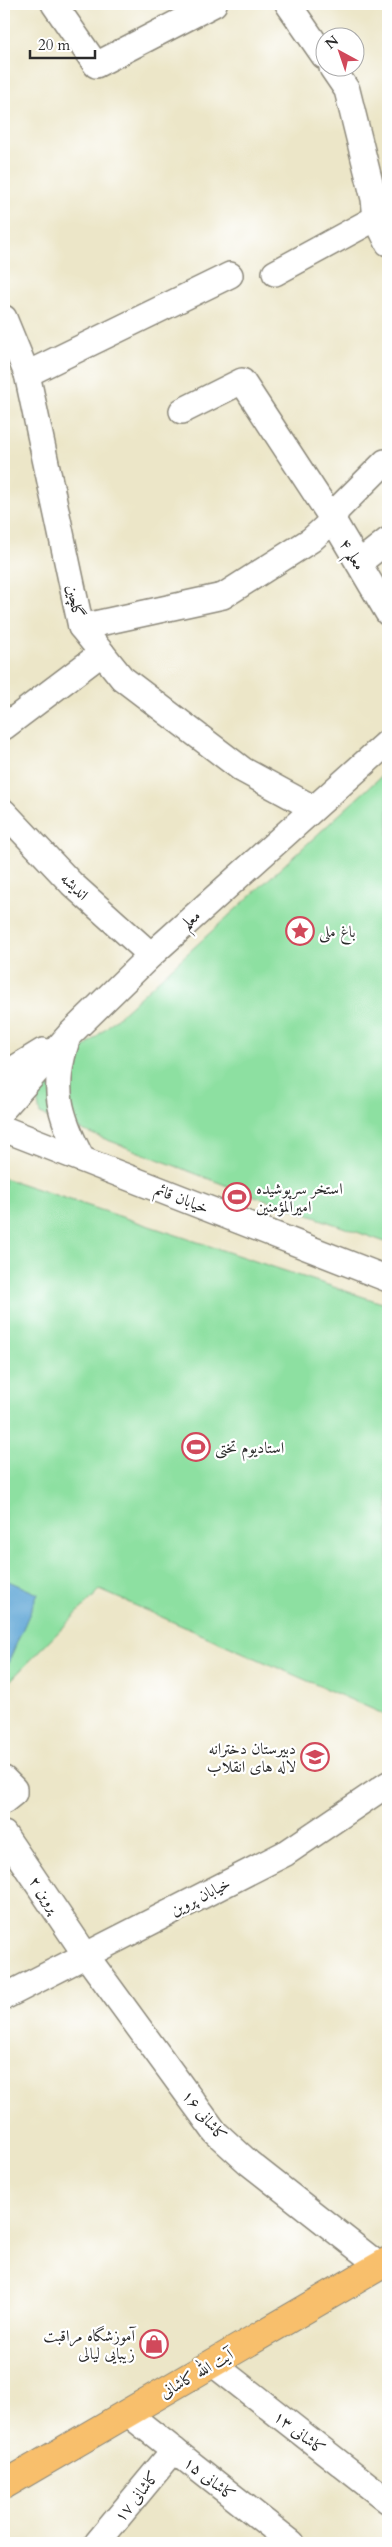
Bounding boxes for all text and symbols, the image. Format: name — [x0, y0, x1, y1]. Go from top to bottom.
scale bar — [30, 28, 95, 60]
north arrow — [314, 28, 364, 78]
text: N — [321, 31, 343, 54]
text: 20 m — [38, 35, 70, 55]
street label: معلم ۴ — [330, 534, 370, 577]
street label: گلچین — [61, 583, 89, 620]
street label: اندیشه — [55, 868, 93, 906]
street label: معلم — [176, 905, 209, 938]
place icon: باغ ملی — [285, 916, 315, 946]
place label: باغ ملی — [319, 921, 356, 945]
place label: استخر سرپوشیده امیرالمؤمنین — [256, 1178, 343, 1218]
street label: خیابان قائم — [150, 1179, 212, 1222]
sports icon: استخر سرپوشیده امیرالمؤمنین — [222, 1182, 252, 1212]
sports icon: استادیوم تختی — [181, 1432, 211, 1462]
place label: استادیوم تختی — [215, 1437, 284, 1462]
place label: دبیرستان دخترانه لاله های انقلاب — [207, 1738, 296, 1778]
school or university icon: دبیرستان دخترانه لاله های انقلاب — [300, 1742, 330, 1772]
street label: پروین ۲ — [24, 1872, 66, 1919]
street label: خیابان پروین — [167, 1872, 234, 1921]
street label: کاشانی ۱۶ — [177, 2085, 232, 2146]
place label: آموزشگاه مراقبت زیبایی لیالی — [43, 2325, 137, 2365]
shop icon: آموزشگاه مراقبت زیبایی لیالی — [139, 2329, 169, 2359]
street label: آیت الله کاشانی — [155, 2342, 239, 2404]
street label: کاشانی ۱۳ — [269, 2406, 330, 2460]
street label: کاشانی ۱۵ — [179, 2452, 240, 2506]
street label: کاشانی ۱۷ — [109, 2466, 164, 2527]

